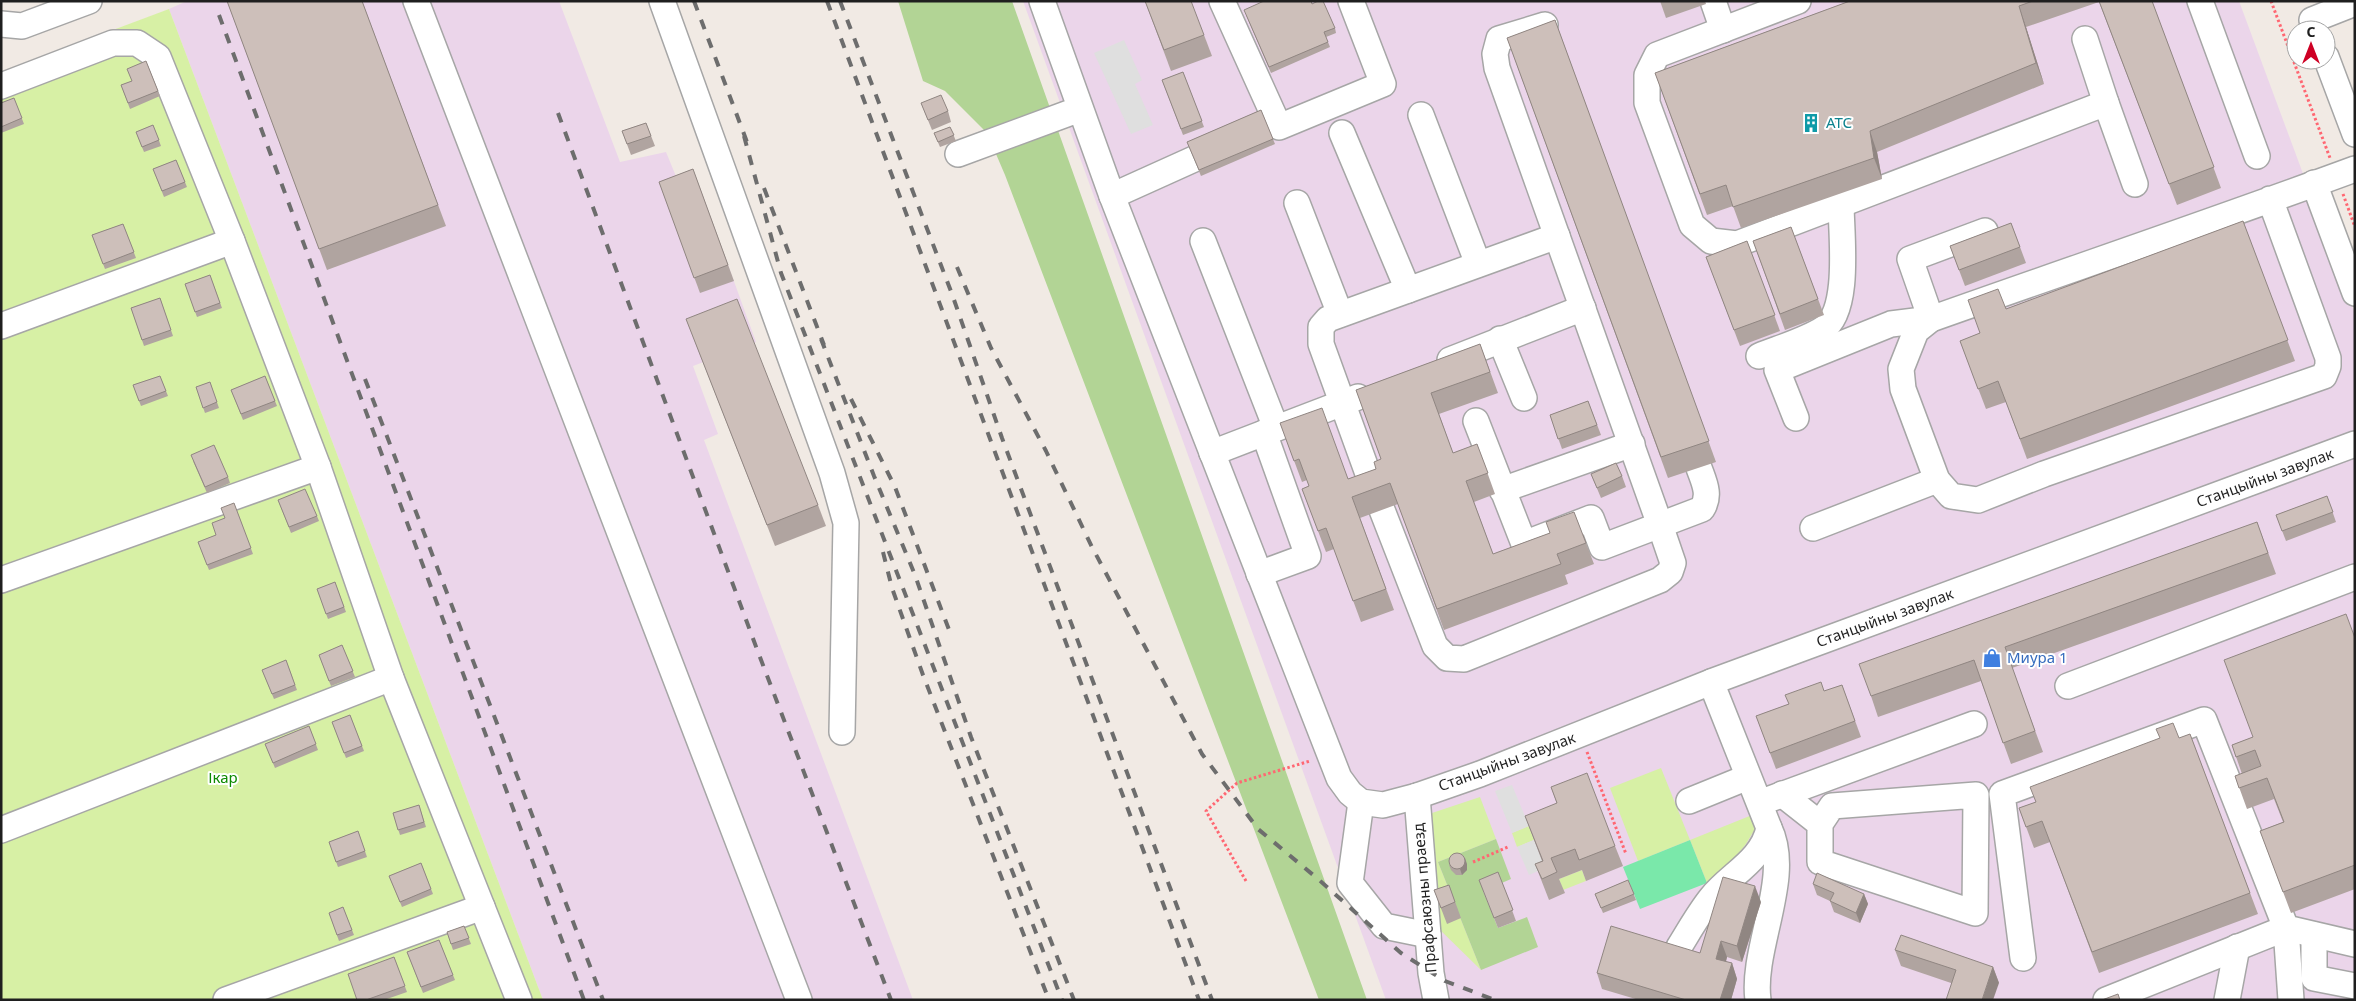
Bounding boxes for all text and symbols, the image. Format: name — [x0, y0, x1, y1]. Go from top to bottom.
north arrow — [2286, 20, 2336, 70]
text: С — [2306, 22, 2316, 41]
building icon: АТС — [1800, 112, 1822, 134]
place label: АТС — [1826, 112, 1852, 132]
street label: Станцыйны завулак — [2193, 443, 2336, 511]
street label: Станцыйны завулак — [1813, 583, 1956, 651]
shop icon: Миура 1 — [1981, 647, 2003, 669]
place label: Миура 1 — [2007, 647, 2068, 667]
street label: Станцыйны завулак — [1435, 727, 1578, 795]
park label: Ікар — [208, 767, 238, 787]
street label: Прафсаюзны праезд — [1407, 822, 1441, 974]

